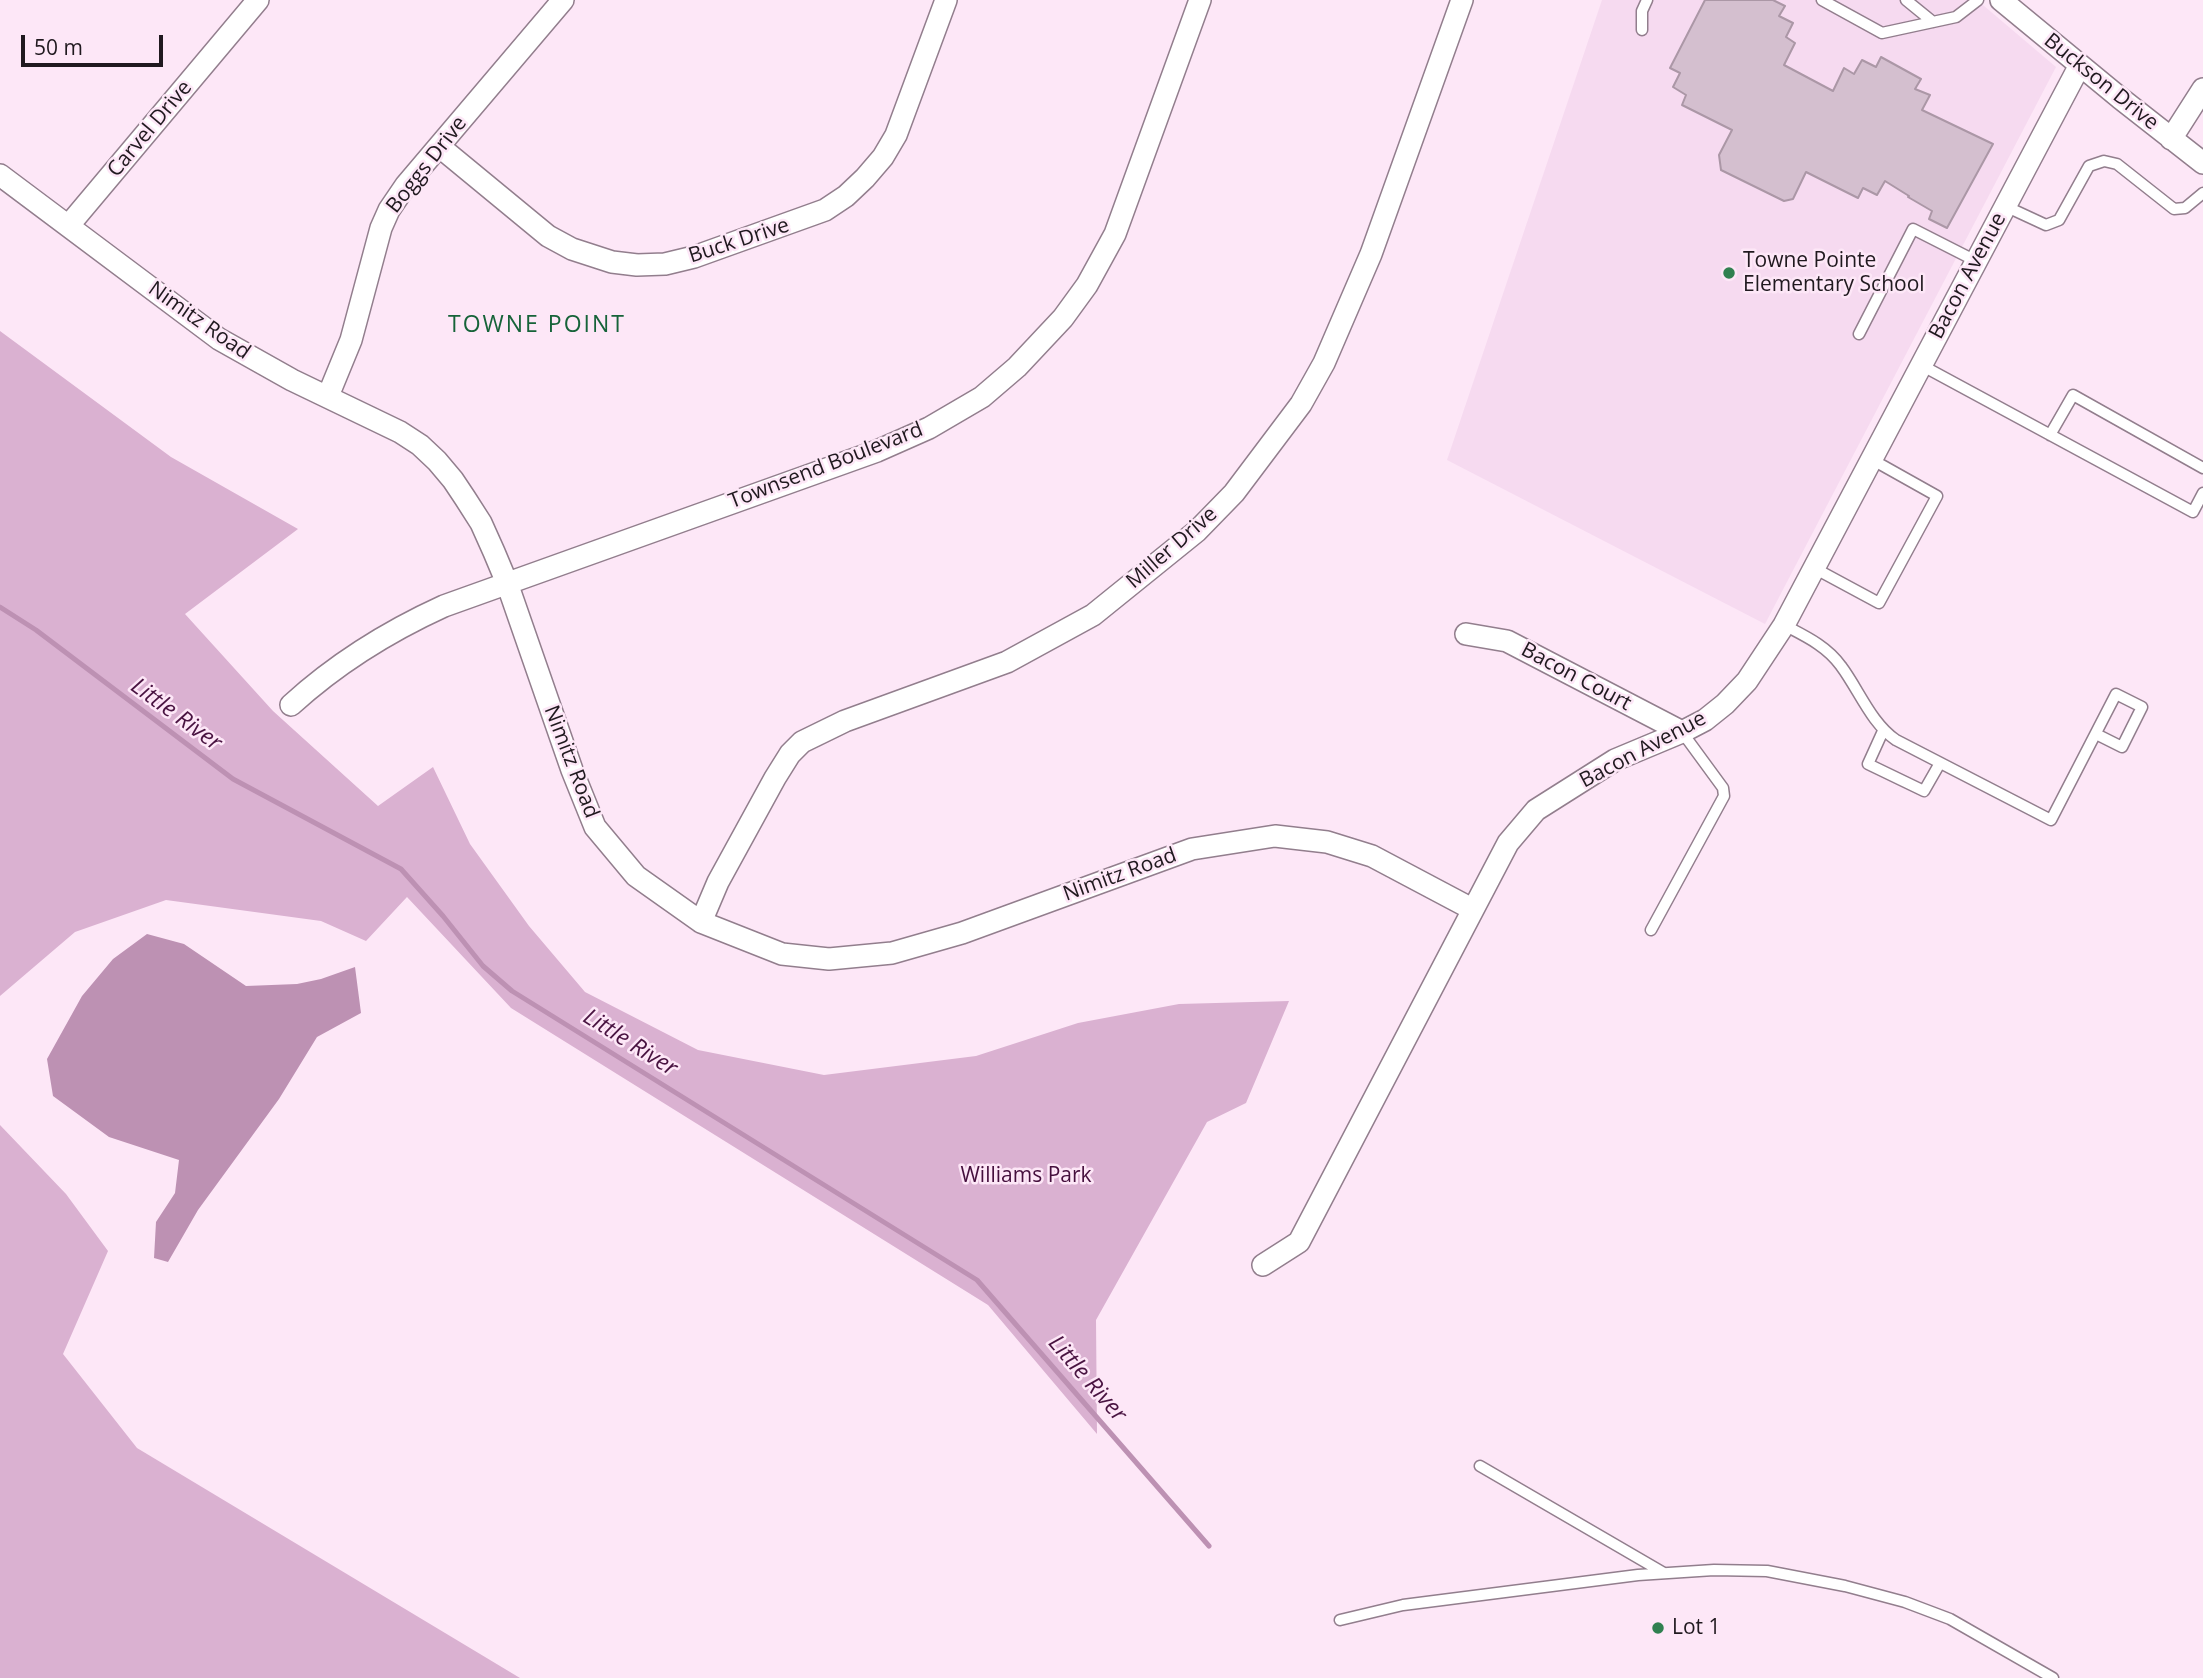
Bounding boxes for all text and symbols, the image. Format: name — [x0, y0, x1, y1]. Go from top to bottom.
scale bar — [24, 21, 166, 65]
street label: Buckson Drive — [2039, 28, 2163, 136]
text: 50 m — [34, 33, 83, 61]
street label: Carvel Drive — [102, 76, 198, 182]
street label: Boggs Drive — [381, 112, 473, 218]
street label: Bacon Avenue — [1924, 209, 2012, 343]
street label: Buck Drive — [685, 213, 793, 269]
place label: Towne Pointe Elementary School — [1743, 248, 1925, 298]
marker: Towne Pointe Elementary School — [1721, 265, 1737, 281]
street label: Nimitz Road — [143, 277, 255, 365]
district label: TOWNE POINT — [449, 311, 625, 339]
street label: Townsend Boulevard — [725, 417, 927, 515]
street label: Miller Drive — [1121, 502, 1223, 594]
street label: Bacon Court — [1517, 637, 1635, 717]
water label: Little River — [125, 673, 227, 757]
street label: Nimitz Road — [538, 702, 604, 822]
street label: Bacon Avenue — [1576, 706, 1710, 794]
street label: Nimitz Road — [1060, 843, 1180, 907]
water label: Little River — [578, 1003, 682, 1083]
park label: Williams Park — [960, 1163, 1092, 1189]
water label: Little River — [1042, 1330, 1132, 1428]
place label: Lot 1 — [1672, 1615, 1721, 1641]
marker: Lot 1 — [1650, 1620, 1666, 1636]

